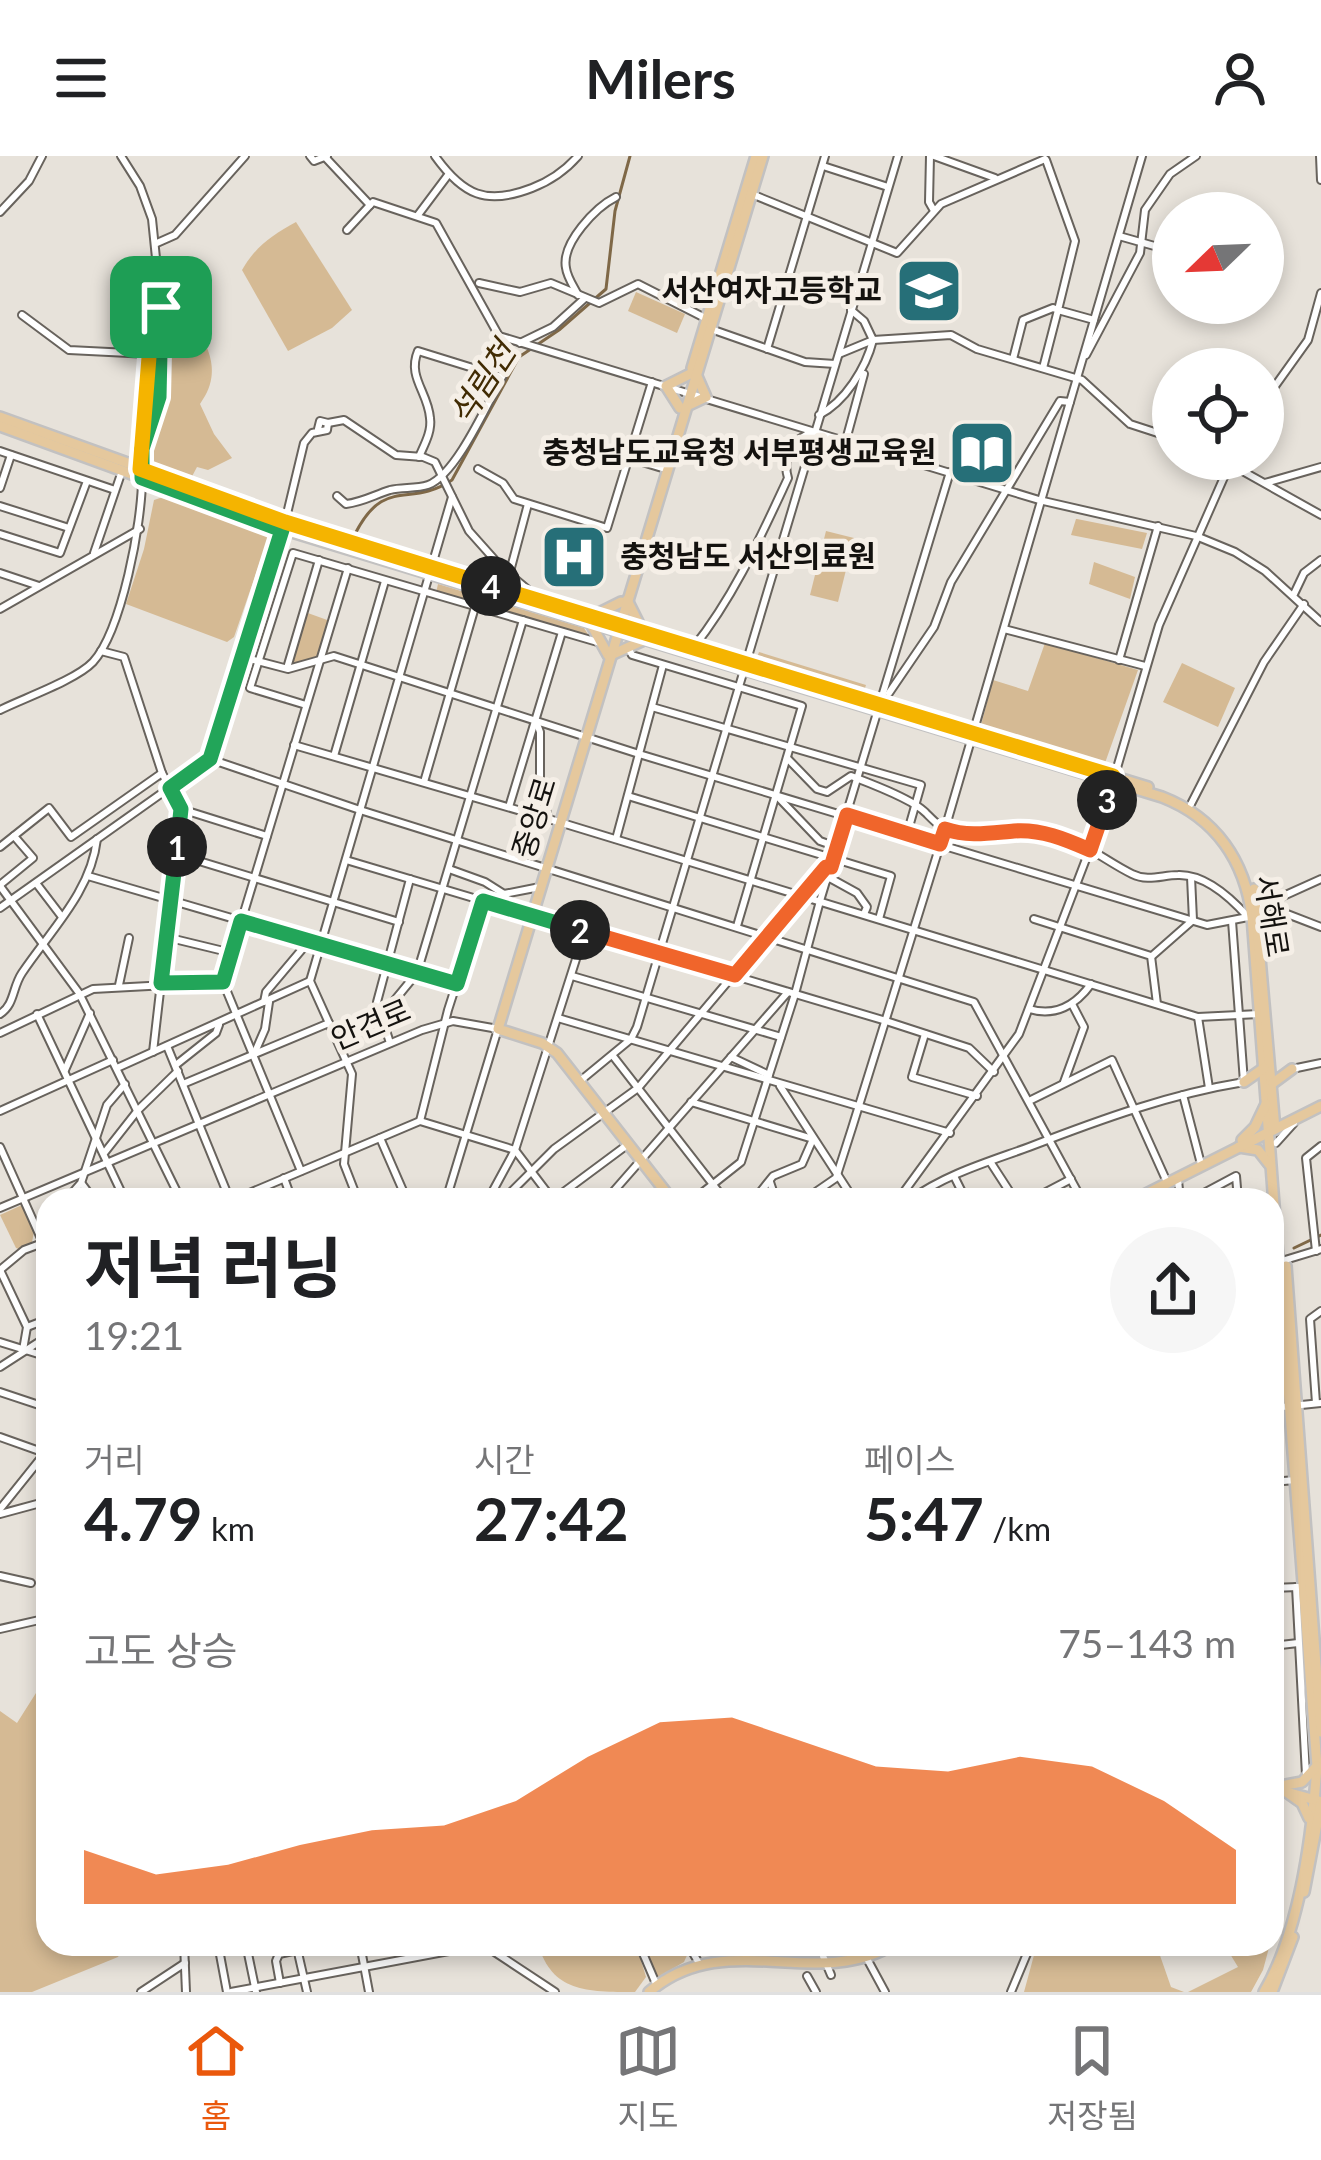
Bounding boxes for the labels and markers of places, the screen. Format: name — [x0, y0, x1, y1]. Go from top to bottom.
pin — [110, 256, 212, 358]
school or university icon: 서산여자고등학교 — [894, 256, 964, 326]
place label: 서산여자고등학교 — [661, 271, 882, 307]
library icon: 충청남도교육청 서부평생교육원 — [947, 418, 1017, 488]
place label: 충청남도교육청 서부평생교육원 — [542, 433, 936, 469]
hospital icon: 충청남도 서산의료원 — [539, 522, 609, 592]
place label: 충청남도 서산의료원 — [620, 537, 876, 573]
pin: 4 — [461, 556, 521, 616]
pin: 3 — [1077, 770, 1137, 830]
pin: 1 — [147, 817, 207, 877]
pin: 2 — [550, 900, 610, 960]

